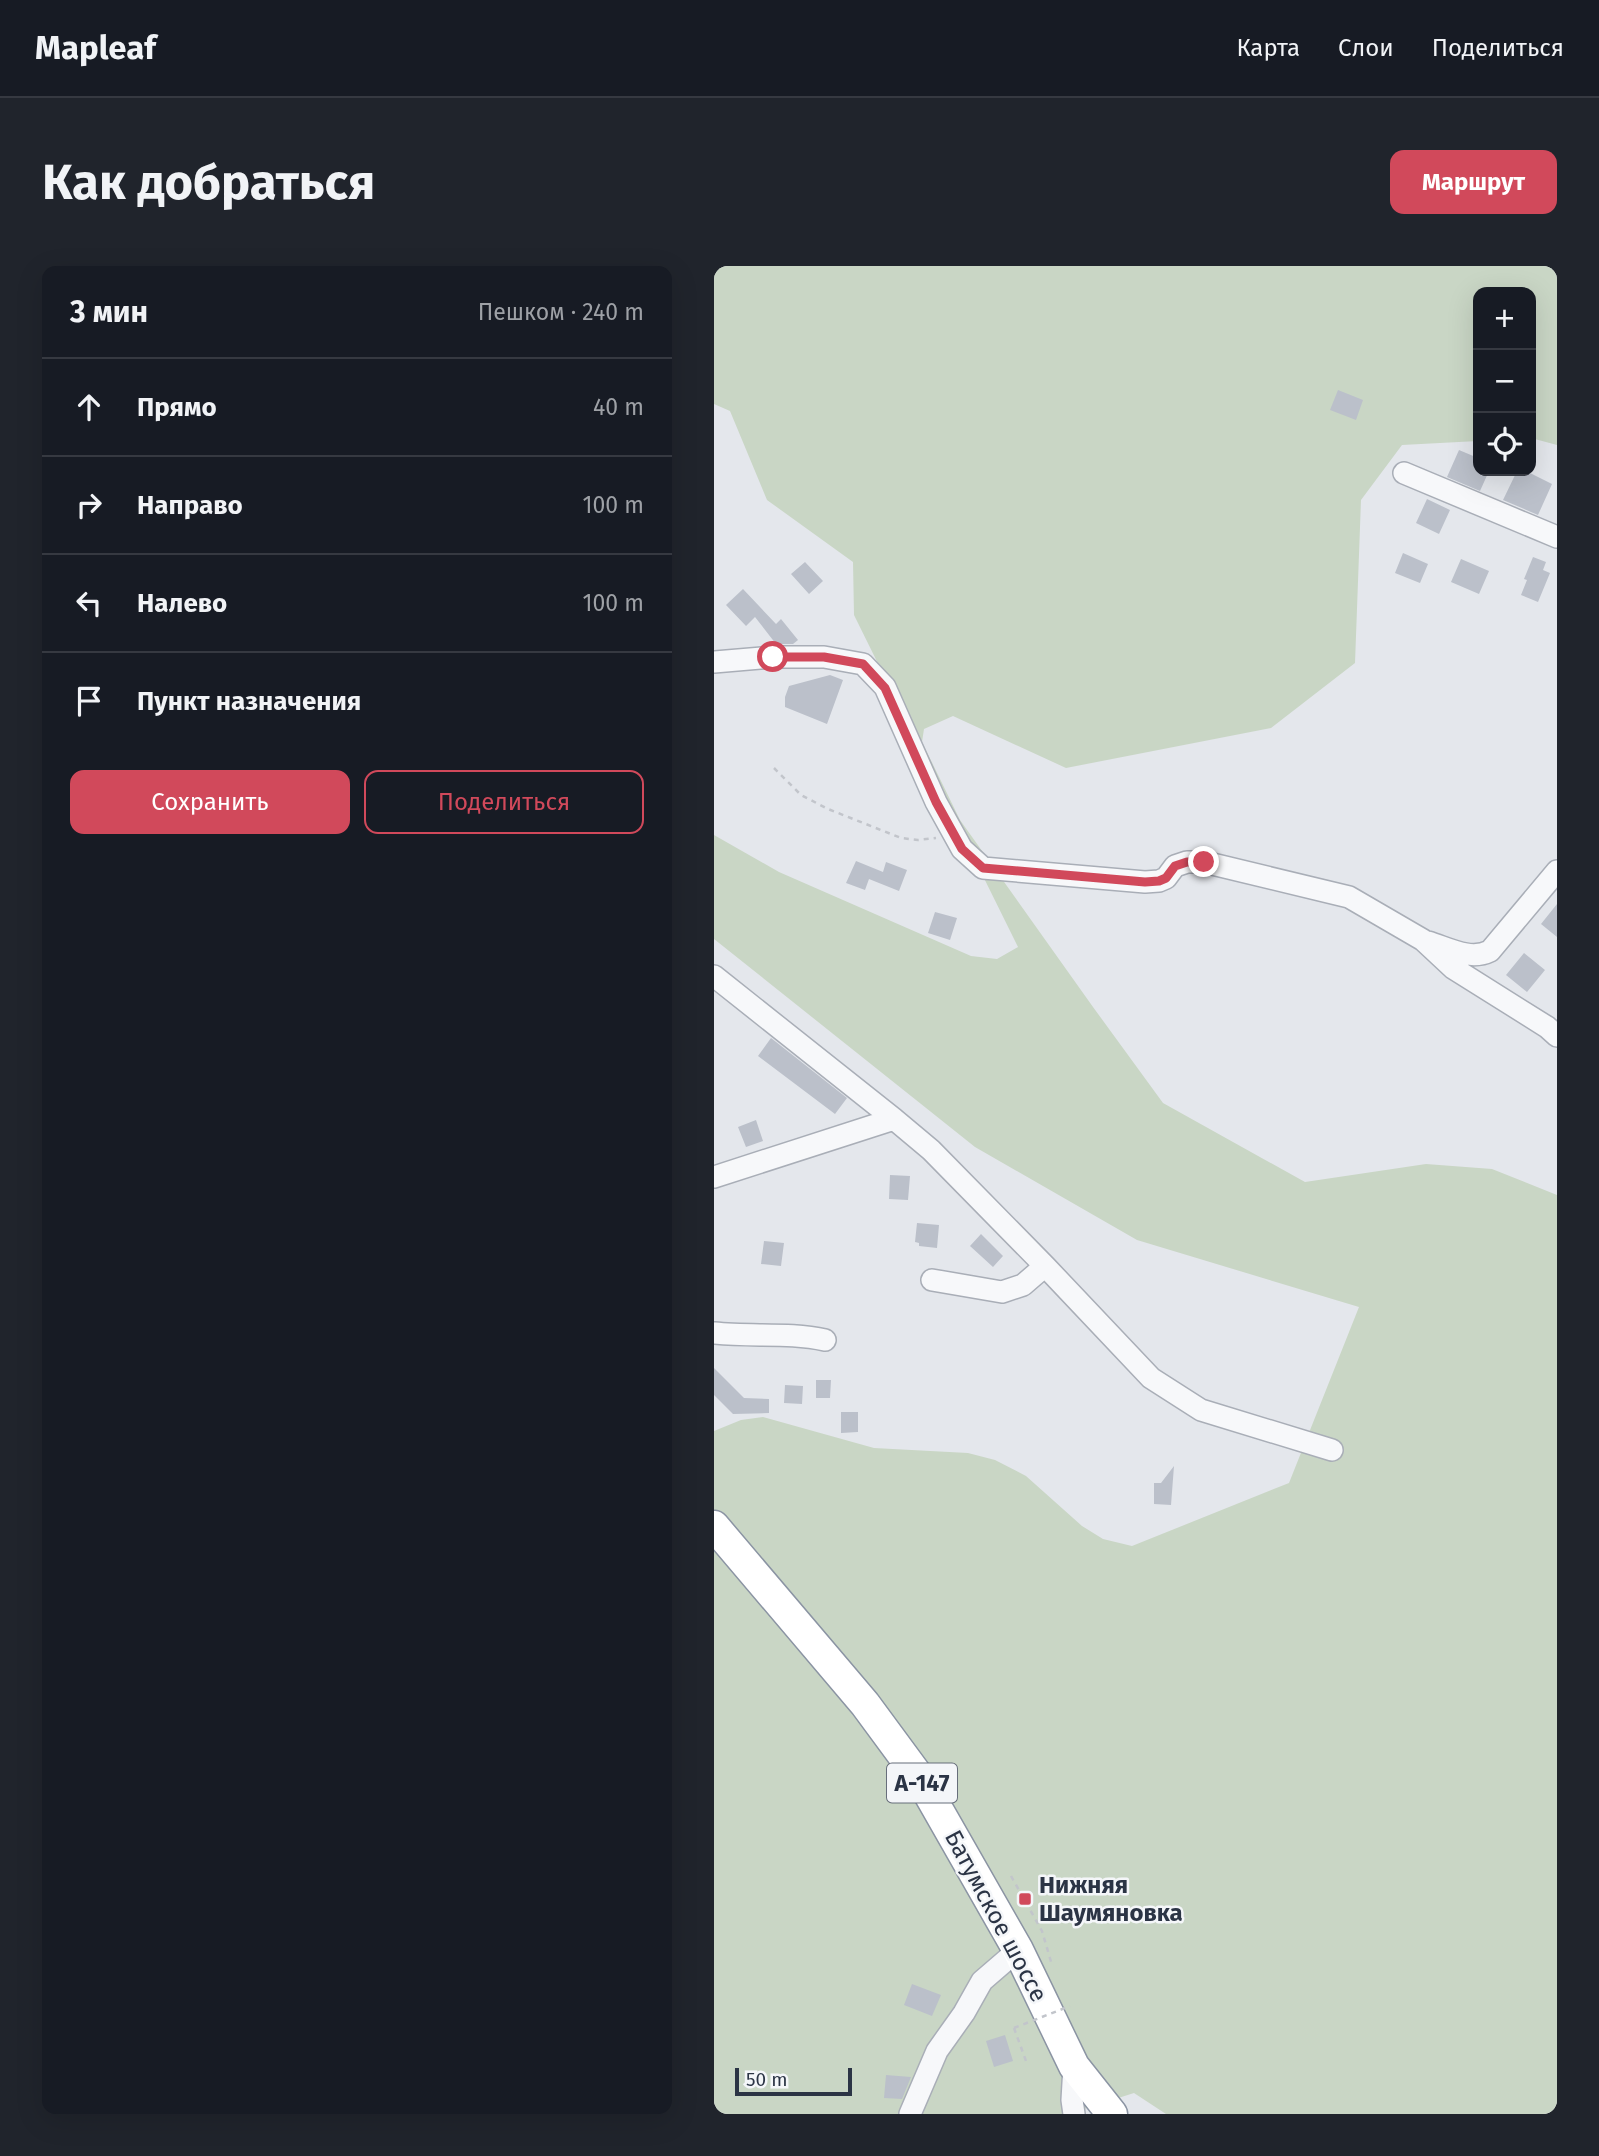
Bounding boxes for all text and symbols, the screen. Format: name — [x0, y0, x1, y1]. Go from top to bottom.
text: Mapleaf — [35, 28, 156, 68]
text: Карта — [1236, 34, 1300, 62]
text: Слои — [1338, 34, 1394, 62]
text: Поделиться — [1432, 34, 1564, 62]
button: Маршрут — [1390, 150, 1557, 214]
text: Как добраться — [42, 153, 375, 212]
map controls — [1473, 287, 1536, 476]
button: + — [1473, 287, 1536, 350]
text: 3 мин — [70, 294, 148, 330]
text: Пешком · 240 m — [478, 298, 644, 326]
button: − — [1473, 350, 1536, 413]
icon: ahead — [70, 388, 108, 426]
text: Прямо — [137, 392, 217, 423]
text: 40 m — [593, 393, 644, 421]
button: locate — [1473, 413, 1536, 476]
icon: right — [70, 486, 108, 524]
text: Направо — [137, 490, 243, 521]
text: 100 m — [583, 491, 644, 519]
icon: left — [70, 584, 108, 622]
text: Налево — [137, 588, 227, 619]
text: 100 m — [583, 589, 644, 617]
route start — [757, 641, 788, 672]
icon: arrive — [70, 682, 108, 720]
text: Пункт назначения — [137, 686, 361, 717]
button: Сохранить — [70, 770, 350, 834]
button: Поделиться — [364, 770, 644, 834]
route end — [1188, 846, 1219, 877]
road number: А-147 — [887, 1764, 957, 1802]
street label: Батумское шоссе — [939, 1825, 1053, 2007]
place label: Нижняя Шаумяновка — [1039, 1871, 1183, 1927]
marker: Нижняя Шаумяновка — [1017, 1891, 1033, 1907]
scale bar — [735, 2065, 852, 2097]
text: 50 m — [746, 2068, 787, 2091]

